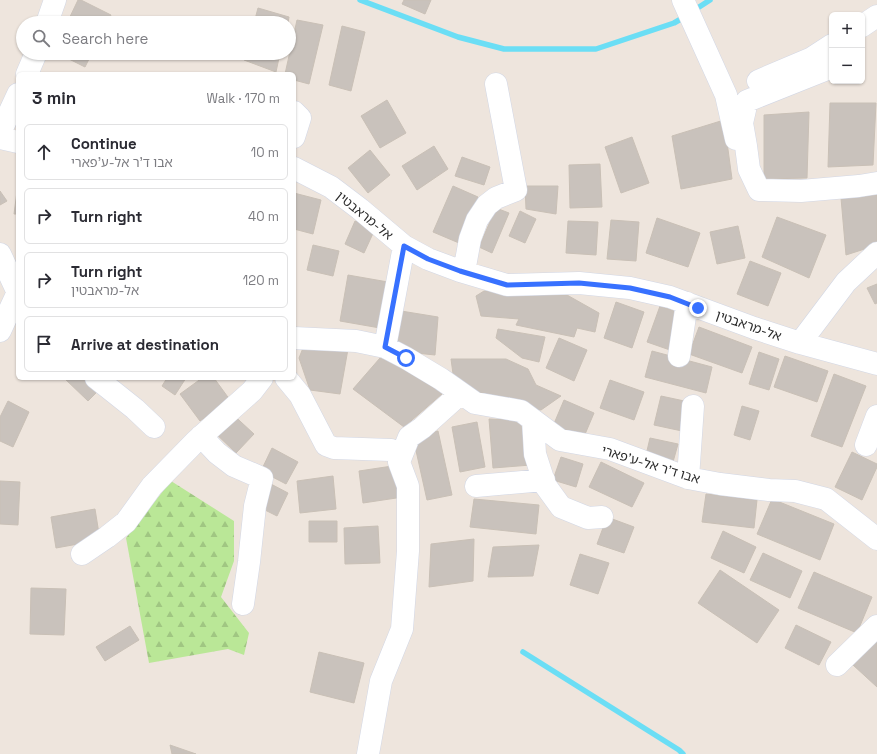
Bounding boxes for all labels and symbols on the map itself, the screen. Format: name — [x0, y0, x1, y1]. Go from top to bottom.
street label: אל-מראבטין — [333, 187, 397, 243]
route end — [689, 299, 707, 317]
street label: אל-מראבטין — [714, 306, 784, 345]
route start — [397, 349, 415, 367]
street label: אבו ד'ר אל-ע'פארי — [600, 441, 702, 487]

